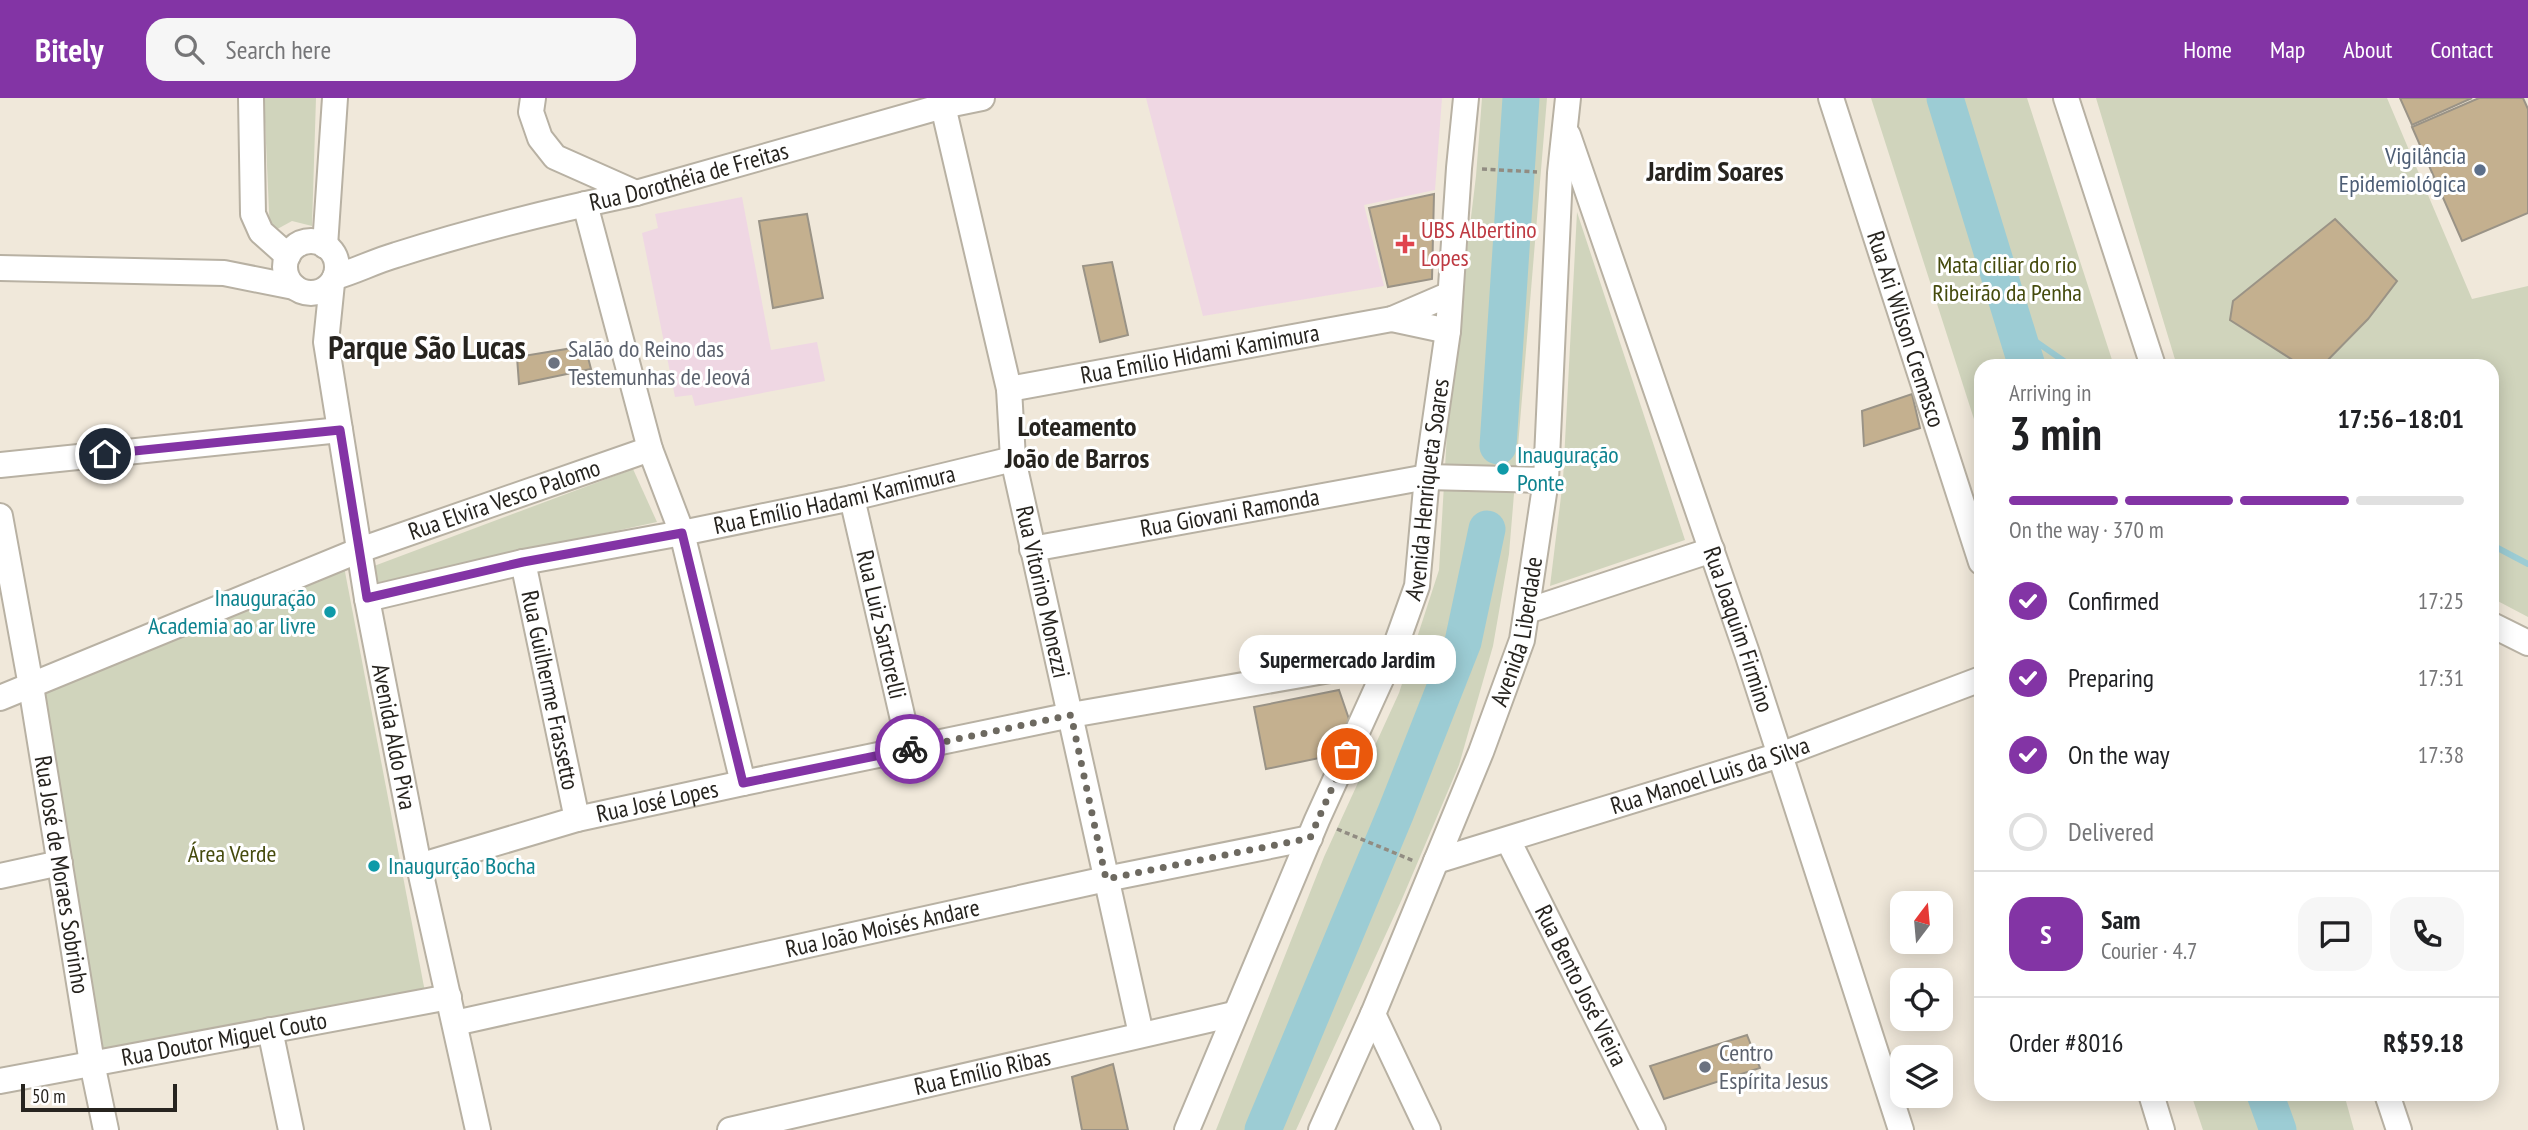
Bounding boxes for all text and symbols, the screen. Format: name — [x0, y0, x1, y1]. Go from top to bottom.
search box — [146, 18, 636, 81]
text: Bitely — [35, 28, 104, 71]
icon: search — [170, 30, 208, 68]
text: Search here — [226, 33, 331, 66]
text: Home — [2183, 34, 2232, 65]
text: Map — [2270, 34, 2305, 65]
text: About — [2343, 34, 2392, 65]
text: Contact — [2430, 34, 2493, 65]
street label: Rua Dorothéia de Freitas — [586, 135, 792, 218]
place label: Vigilância Epidemiológica — [2339, 140, 2466, 199]
district label: Jardim Soares — [1645, 152, 1784, 189]
marker: Vigilância Epidemiológica — [2472, 162, 2488, 178]
place label: UBS Albertino Lopes — [1421, 214, 1537, 273]
street label: Rua Ari Wilson Cremasco — [1860, 227, 1952, 431]
marker: UBS Albertino Lopes — [1395, 234, 1415, 254]
park label: Mata ciliar do rio Ribeirão da Penha — [1932, 249, 2082, 308]
street label: Rua Emílio Hidami Kamimura — [1078, 317, 1322, 391]
district label: Parque São Lucas — [328, 326, 526, 368]
place label: Salão do Reino das Testemunhas de Jeová — [568, 333, 750, 392]
marker: Salão do Reino das Testemunhas de Jeová — [546, 355, 562, 371]
street label: Avenida Henriqueta Soares — [1397, 377, 1456, 604]
text: Arriving in — [2009, 378, 2091, 407]
text: 17:56–18:01 — [2337, 402, 2464, 435]
text: 3 min — [2009, 403, 2102, 463]
district label: Loteamento João de Barros — [1004, 407, 1149, 476]
pin — [75, 424, 135, 484]
icon: home — [86, 435, 124, 473]
place label: Inauguração Ponte — [1517, 439, 1619, 498]
street label: Rua Elvira Vesco Palomo — [404, 452, 604, 547]
street label: Rua Emílio Hadami Kamimura — [711, 458, 958, 541]
marker: Inauguração Ponte — [1495, 461, 1511, 477]
street label: Rua Giovani Ramonda — [1138, 481, 1322, 544]
street label: Rua Vitorino Monezzi — [1009, 503, 1077, 681]
text: On the way · 370 m — [2009, 515, 2164, 544]
street label: Rua Joaquim Firmino — [1696, 542, 1781, 716]
street label: Rua Luiz Sartorelli — [850, 547, 914, 702]
street label: Avenida Liberdade — [1483, 555, 1549, 710]
place label: Inauguração Academia ao ar livre — [148, 582, 316, 641]
icon: check — [2009, 582, 2047, 620]
text: Confirmed — [2068, 584, 2159, 617]
text: 17:25 — [2418, 586, 2464, 615]
street label: Rua Guilherme Frassetto — [514, 588, 586, 793]
marker: Inauguração Academia ao ar livre — [322, 604, 338, 620]
callout: Supermercado Jardim — [1238, 635, 1456, 684]
text: Supermercado Jardim — [1260, 645, 1435, 674]
icon: check — [2009, 659, 2047, 697]
street label: Avenida Aldo Piva — [365, 661, 424, 812]
text: Preparing — [2068, 661, 2154, 694]
text: 17:31 — [2418, 663, 2464, 692]
courier — [875, 714, 945, 784]
pin — [1317, 724, 1377, 784]
street label: Rua Manoel Luis da Silva — [1607, 729, 1814, 821]
icon: bike — [891, 730, 929, 768]
icon: bag — [1328, 735, 1366, 773]
icon: check — [2009, 736, 2047, 774]
text: On the way — [2068, 738, 2170, 771]
text: 17:38 — [2418, 740, 2464, 769]
street label: Rua José de Moraes Sobrinho — [28, 753, 97, 996]
street label: Rua José Lopes — [593, 773, 721, 829]
text: Delivered — [2068, 815, 2154, 848]
park label: Área Verde — [188, 838, 276, 869]
place label: Inaugurção Bocha — [388, 850, 535, 881]
marker: Inaugurção Bocha — [366, 858, 382, 874]
street label: Rua João Moisés Andare — [783, 891, 982, 964]
north arrow — [1890, 891, 1953, 954]
map controls — [1890, 891, 1953, 1108]
button: chat — [2298, 897, 2372, 971]
button: phone — [2390, 897, 2464, 971]
street label: Rua Bento José Vieira — [1528, 900, 1635, 1072]
text: Sam — [2101, 903, 2140, 936]
text: S — [2040, 918, 2052, 951]
text: Courier · 4.7 — [2101, 936, 2197, 965]
button: locate — [1890, 968, 1953, 1031]
street label: Rua Doutor Miguel Couto — [119, 1004, 329, 1073]
text: Order #8016 — [2009, 1026, 2124, 1059]
text: R$59.18 — [2383, 1026, 2464, 1059]
place label: Centro Espírita Jesus — [1719, 1037, 1828, 1096]
street label: Rua Emílio Ribas — [911, 1041, 1053, 1102]
button: layers — [1890, 1045, 1953, 1108]
marker: Centro Espírita Jesus — [1697, 1059, 1713, 1075]
scale bar — [21, 1081, 177, 1113]
text: 50 m — [32, 1084, 66, 1108]

